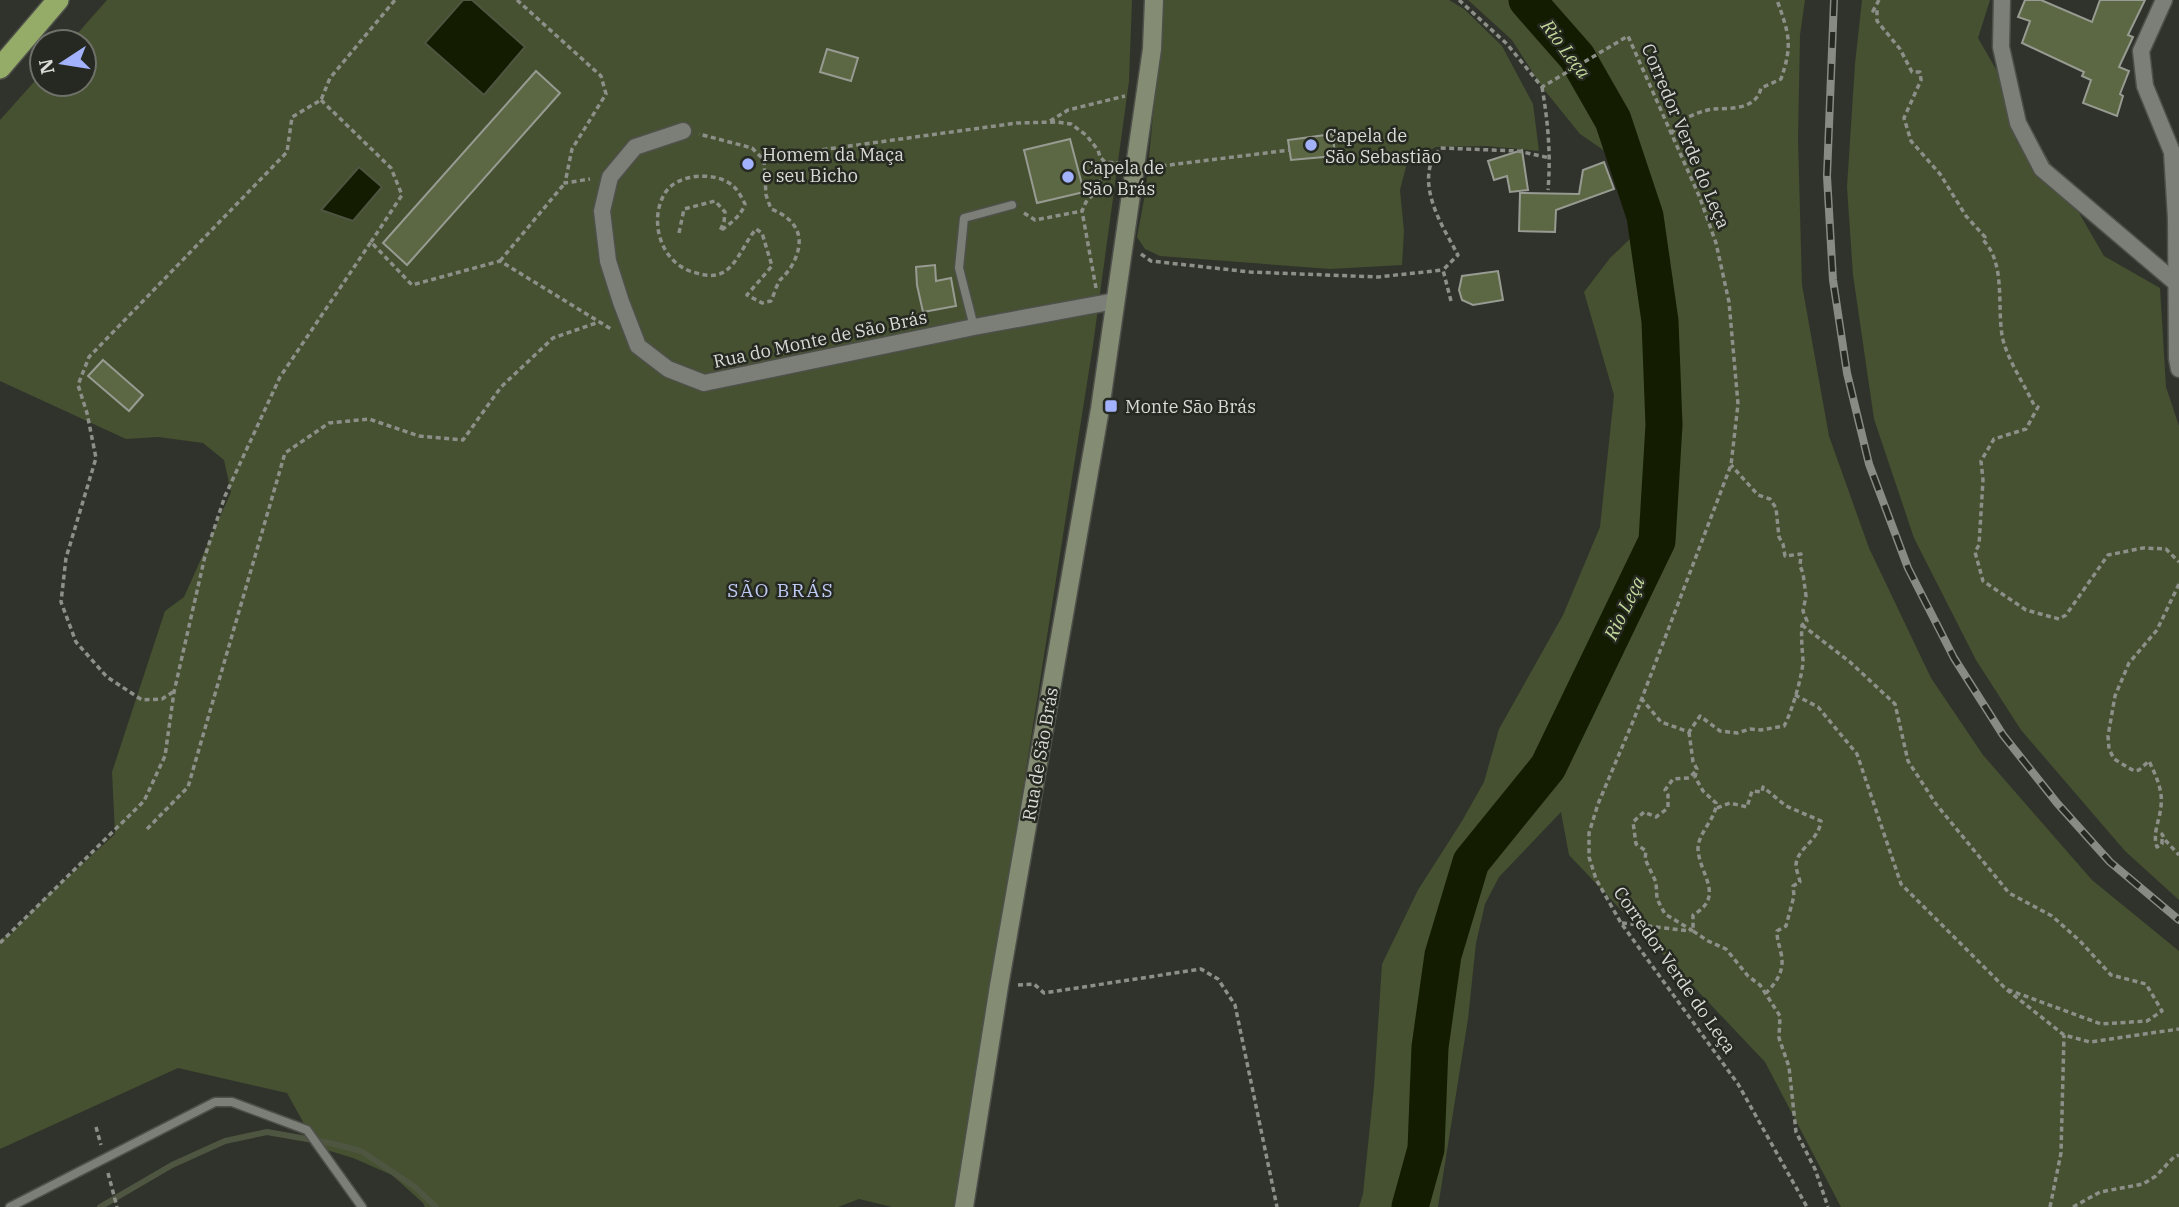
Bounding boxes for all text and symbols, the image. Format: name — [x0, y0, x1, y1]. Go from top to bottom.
water label: Rio Leça — [1535, 14, 1596, 84]
north arrow — [28, 28, 98, 98]
street label: Corredor Verde do Leça — [1637, 40, 1735, 232]
text: N — [33, 57, 60, 76]
place label: Capela de São Sebastião — [1325, 124, 1441, 168]
marker: Capela de São Sebastião — [1303, 137, 1319, 153]
place label: Homem da Maça e seu Bicho — [762, 143, 904, 187]
marker: Homem da Maça e seu Bicho — [740, 156, 756, 172]
place label: Capela de São Brás — [1082, 156, 1164, 200]
marker: Capela de São Brás — [1060, 169, 1076, 185]
street label: Rua do Monte de São Brás — [711, 305, 929, 373]
place label: Monte São Brás — [1125, 395, 1256, 418]
marker: Monte São Brás — [1103, 398, 1119, 414]
water label: Rio Leça — [1598, 572, 1650, 645]
district label: SÃO BRÁS — [727, 578, 835, 602]
street label: Rua de São Brás — [1017, 685, 1063, 823]
street label: Corredor Verde do Leça — [1609, 882, 1742, 1058]

